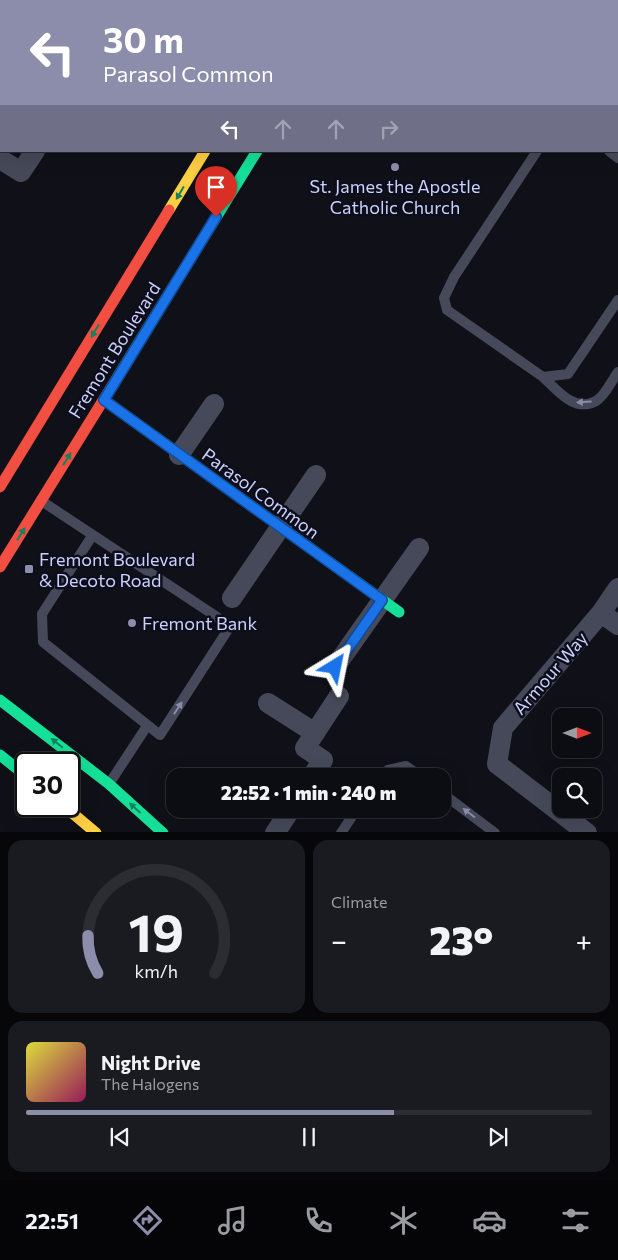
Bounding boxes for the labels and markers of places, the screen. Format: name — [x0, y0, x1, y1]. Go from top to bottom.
marker: St. James the Apostle Catholic Church — [389, 161, 401, 173]
pin — [195, 166, 237, 217]
place label: St. James the Apostle Catholic Church — [310, 175, 480, 218]
place label: Fremont Boulevard & Decoto Road — [39, 548, 195, 591]
marker: Fremont Boulevard & Decoto Road — [23, 563, 35, 575]
place label: Fremont Bank — [142, 612, 257, 634]
marker: Fremont Bank — [126, 617, 138, 629]

